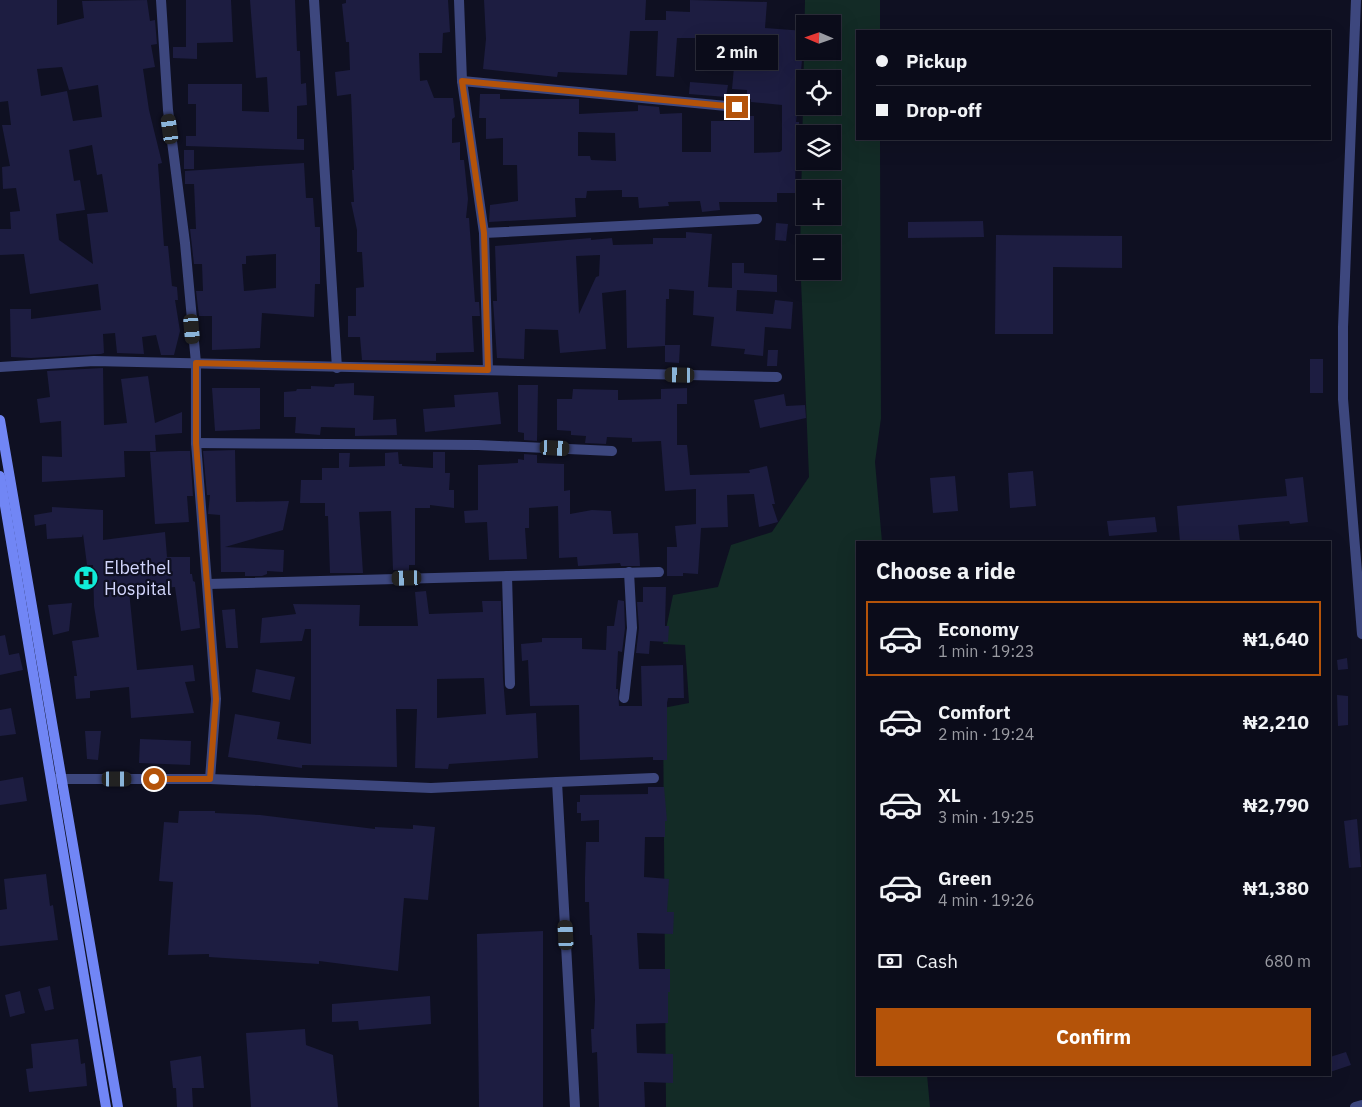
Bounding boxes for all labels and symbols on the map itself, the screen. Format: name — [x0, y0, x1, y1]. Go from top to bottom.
north arrow — [796, 15, 841, 60]
callout: 2 min — [696, 34, 778, 70]
route end — [726, 96, 748, 118]
car — [160, 113, 179, 145]
car — [183, 313, 200, 345]
car — [664, 367, 695, 383]
car — [539, 440, 570, 456]
place label: Elbethel Hospital — [104, 556, 171, 600]
hospital icon: Elbethel Hospital — [73, 565, 99, 591]
car — [391, 570, 422, 586]
route start — [143, 768, 165, 790]
car — [102, 772, 132, 787]
car — [557, 920, 574, 950]

